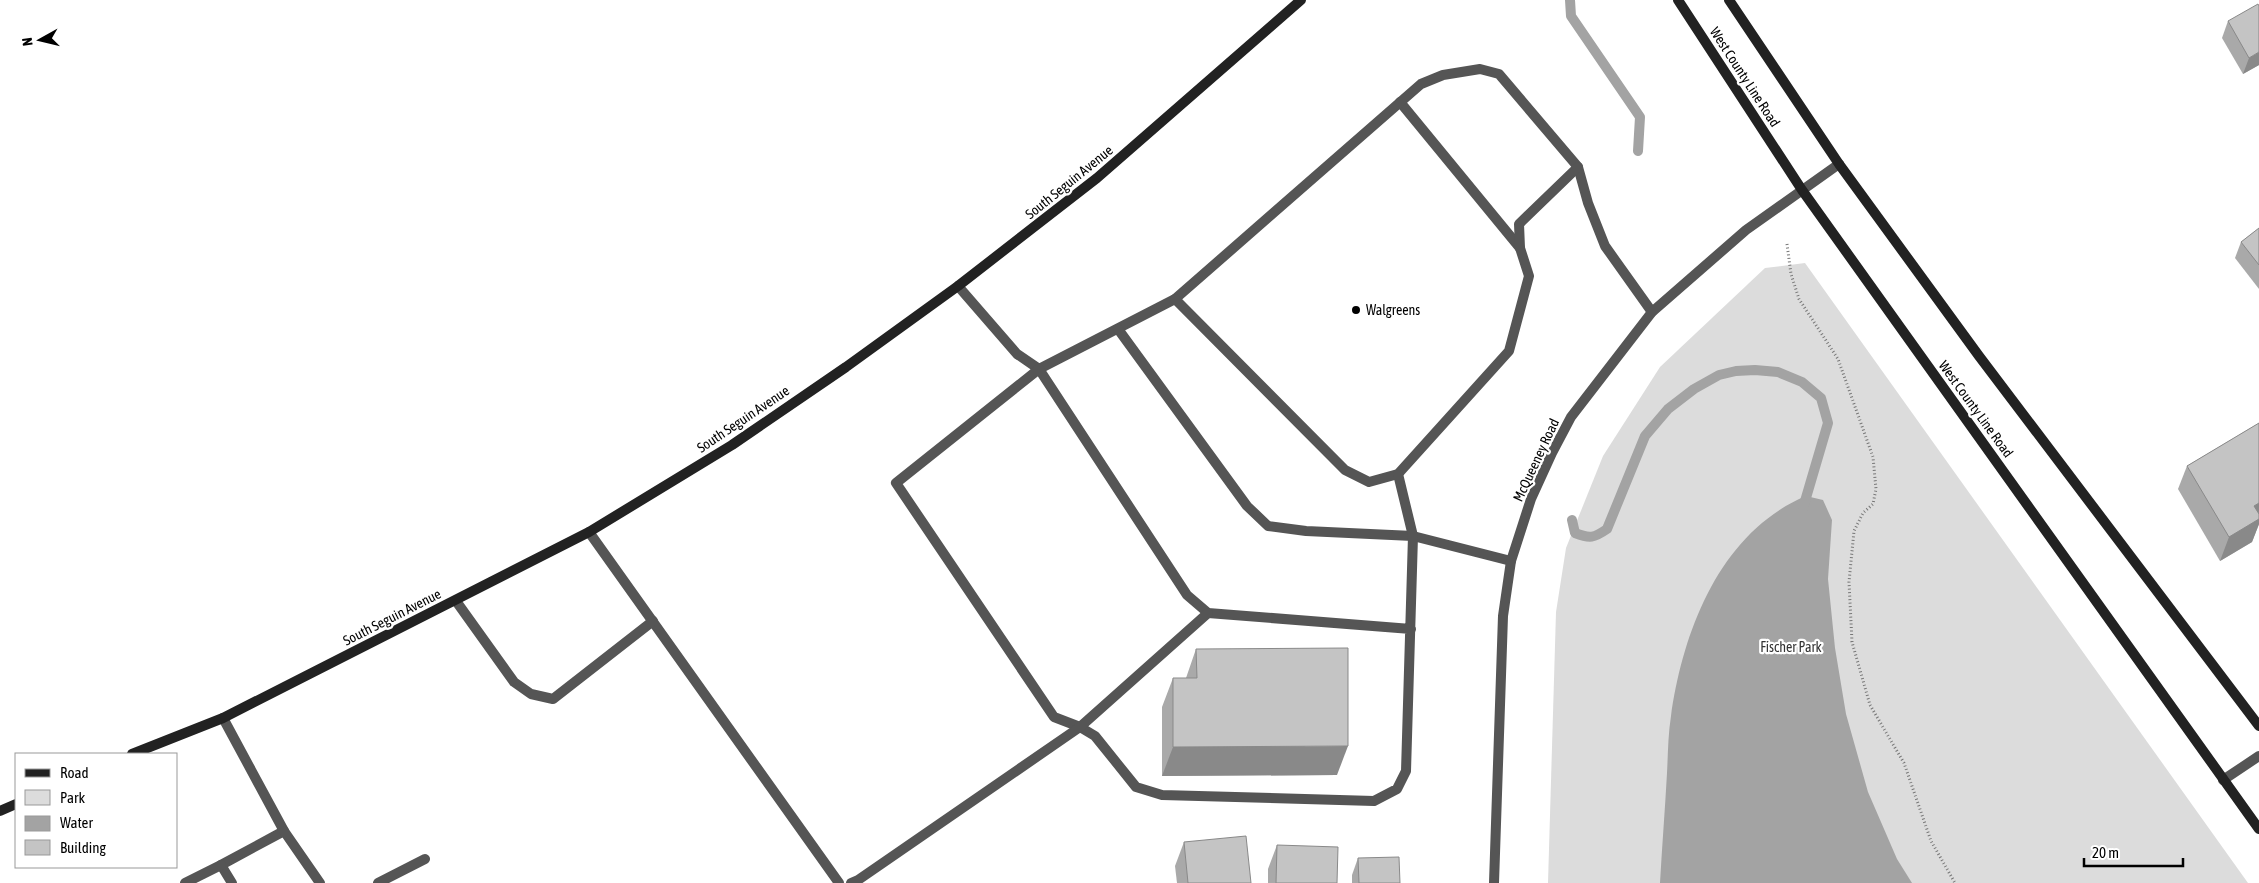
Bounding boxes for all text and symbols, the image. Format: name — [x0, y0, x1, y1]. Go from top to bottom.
north arrow — [15, 15, 65, 65]
street label: West County Line Road — [1707, 24, 1783, 130]
text: N — [19, 37, 36, 47]
street label: South Seguin Avenue — [1022, 142, 1116, 222]
place label: Walgreens — [1366, 302, 1420, 318]
marker: Walgreens — [1350, 304, 1362, 316]
street label: West County Line Road — [1936, 358, 2016, 460]
street label: South Seguin Avenue — [694, 382, 792, 456]
street label: McQueeney Road — [1510, 416, 1562, 504]
street label: South Seguin Avenue — [340, 585, 444, 649]
park label: Fischer Park — [1760, 639, 1822, 655]
legend — [15, 753, 178, 868]
text: Road — [60, 764, 89, 781]
text: Park — [60, 789, 85, 806]
text: Water — [60, 814, 93, 831]
scale bar — [2084, 836, 2183, 868]
text: Building — [60, 839, 106, 856]
text: 20 m — [2092, 844, 2119, 861]

